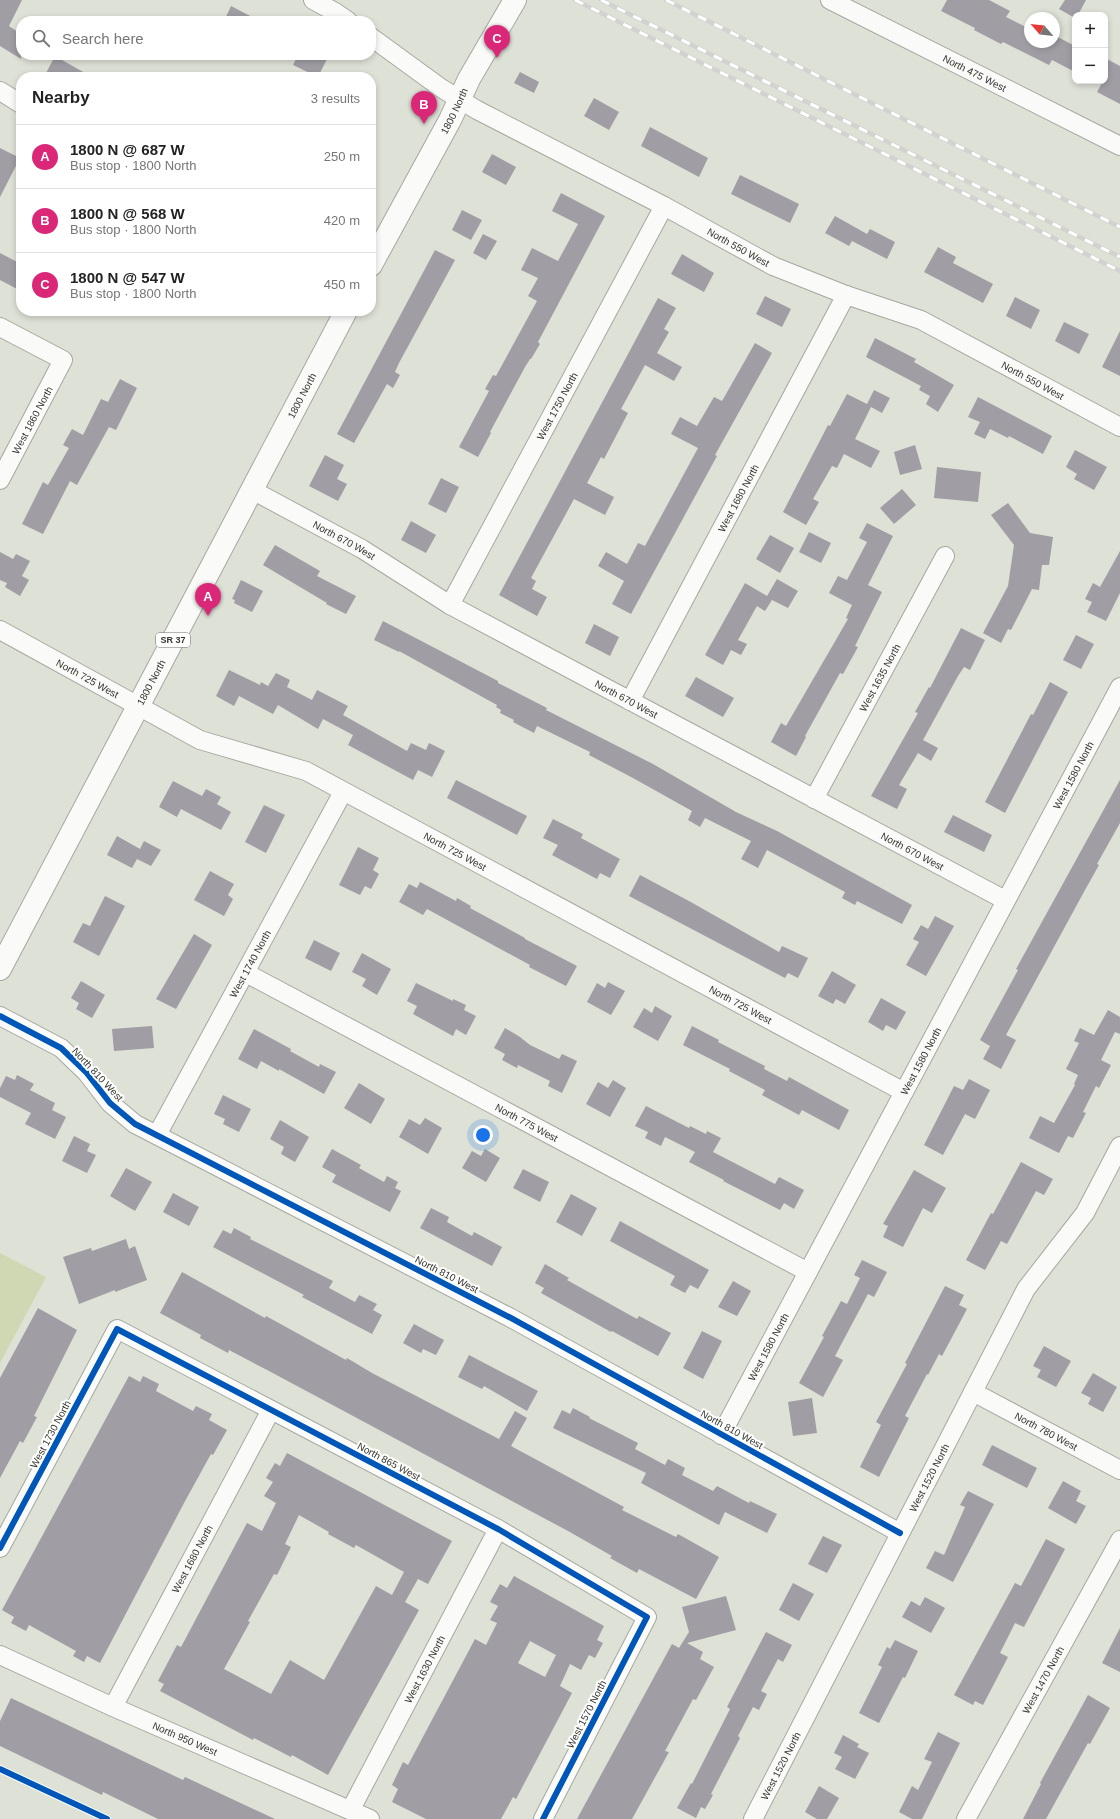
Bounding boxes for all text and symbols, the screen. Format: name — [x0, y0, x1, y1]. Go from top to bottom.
north arrow — [1024, 12, 1060, 48]
map controls — [1072, 12, 1108, 84]
button: + — [1072, 12, 1108, 48]
search box — [16, 16, 376, 60]
pin: C — [484, 25, 510, 58]
icon: search — [30, 27, 52, 49]
text: Search here — [62, 30, 144, 47]
button: − — [1072, 48, 1108, 84]
street label: North 475 West — [941, 53, 1008, 94]
street label: 1800 North — [438, 86, 470, 136]
text: Nearby — [32, 88, 90, 107]
text: 3 results — [311, 91, 360, 106]
pin: B — [411, 91, 437, 124]
text: 1800 N @ 687 W — [70, 141, 185, 158]
text: A — [40, 149, 50, 164]
text: 250 m — [324, 149, 360, 164]
text: Bus stop · 1800 North — [70, 158, 196, 173]
text: 1800 N @ 568 W — [70, 205, 185, 222]
text: B — [40, 213, 50, 228]
text: 420 m — [324, 213, 360, 228]
text: Bus stop · 1800 North — [70, 222, 196, 237]
street label: North 550 West — [705, 226, 771, 269]
text: 1800 N @ 547 W — [70, 269, 185, 286]
text: C — [40, 277, 50, 292]
text: 450 m — [324, 277, 360, 292]
text: Bus stop · 1800 North — [70, 286, 196, 301]
street label: North 550 West — [999, 359, 1066, 402]
street label: West 1750 North — [535, 370, 580, 442]
street label: 1800 North — [286, 371, 318, 420]
street label: West 1860 North — [10, 385, 55, 456]
street label: West 1680 North — [716, 463, 761, 534]
street label: North 670 West — [311, 519, 377, 562]
pin: A — [195, 583, 221, 616]
road number: SR 37 — [156, 633, 190, 647]
street label: West 1635 North — [857, 642, 903, 713]
street label: North 725 West — [54, 657, 121, 700]
street label: 1800 North — [135, 658, 168, 707]
street label: North 670 West — [593, 678, 660, 720]
street label: West 1580 North — [1051, 740, 1096, 811]
street label: North 725 West — [422, 830, 488, 873]
street label: North 670 West — [879, 830, 946, 873]
street label: West 1740 North — [228, 928, 273, 999]
street label: North 725 West — [707, 984, 774, 1026]
street label: West 1580 North — [899, 1025, 943, 1097]
street label: North 810 West — [70, 1045, 125, 1104]
street label: North 775 West — [493, 1102, 560, 1144]
your location — [473, 1125, 493, 1145]
street label: North 810 West — [413, 1254, 480, 1295]
street label: West 1580 North — [746, 1311, 791, 1383]
street label: West 1730 North — [28, 1399, 73, 1470]
street label: North 810 West — [699, 1408, 765, 1451]
street label: North 780 West — [1013, 1410, 1079, 1453]
street label: North 865 West — [356, 1440, 422, 1483]
street label: West 1520 North — [907, 1442, 951, 1514]
street label: West 1680 North — [170, 1523, 215, 1595]
street label: West 1630 North — [403, 1634, 447, 1705]
street label: West 1470 North — [1020, 1645, 1066, 1715]
street label: West 1570 North — [565, 1678, 608, 1750]
street label: North 950 West — [151, 1720, 219, 1758]
street label: West 1520 North — [759, 1730, 803, 1802]

